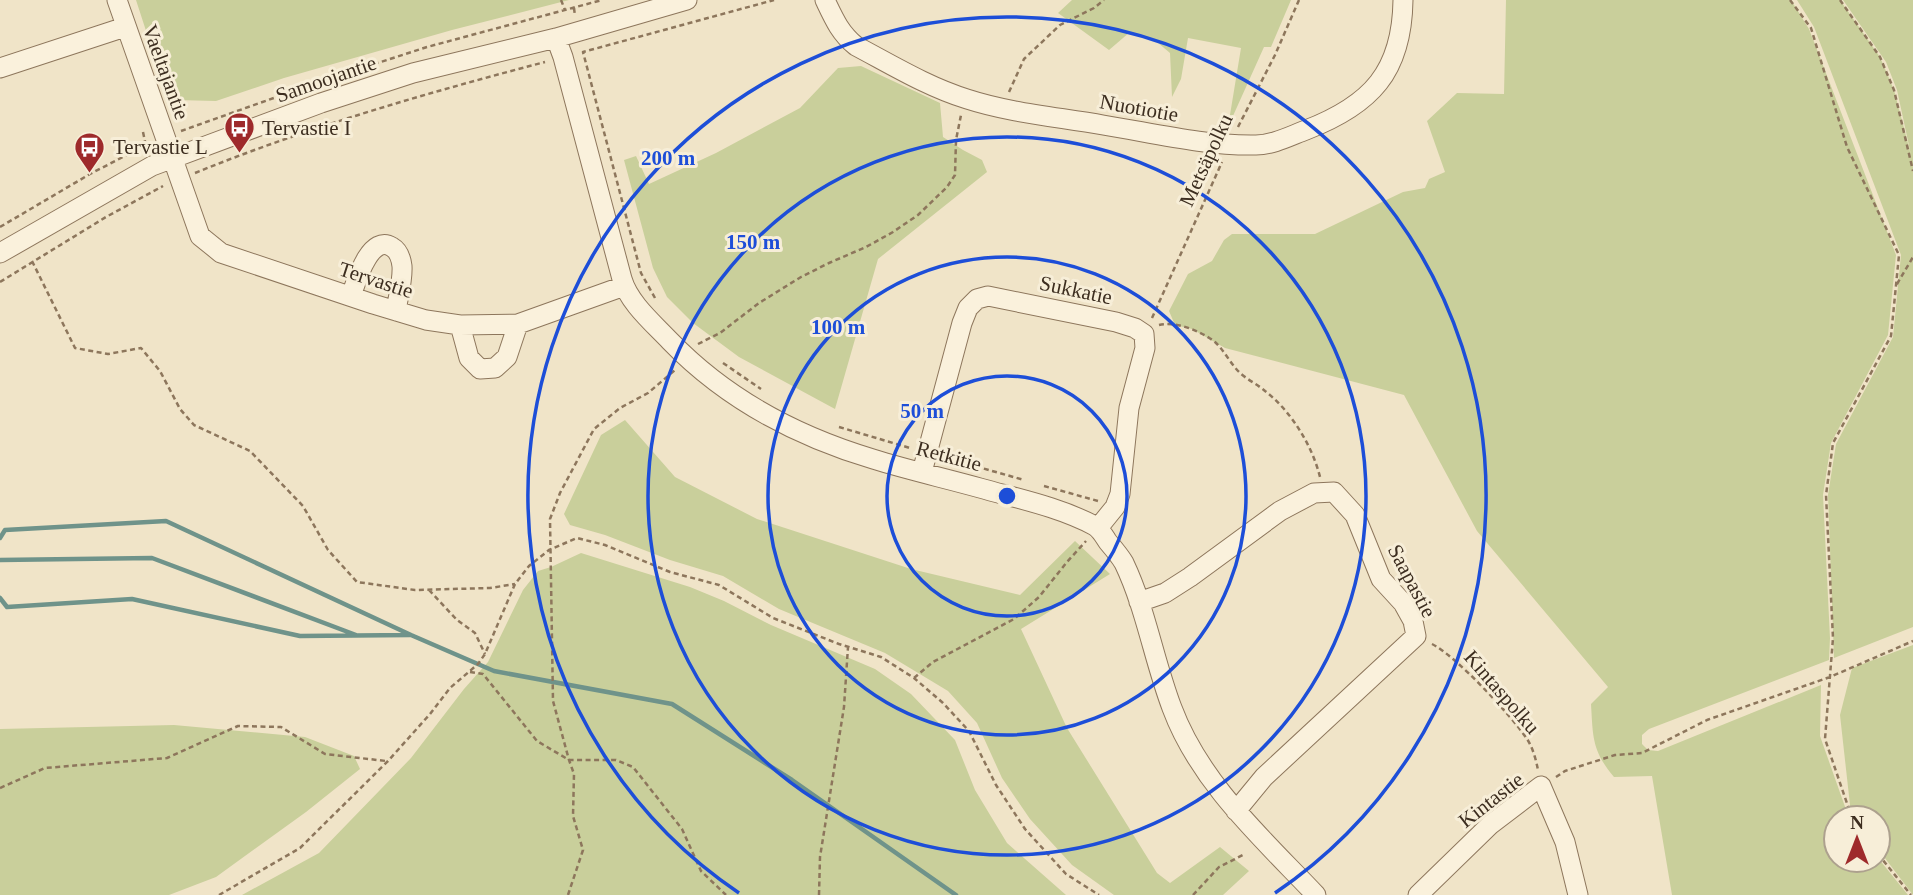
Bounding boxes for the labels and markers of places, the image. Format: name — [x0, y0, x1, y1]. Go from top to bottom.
bus stop icon: Tervastie I — [222, 111, 256, 155]
place label: Tervastie I — [262, 116, 351, 140]
bus stop icon: Tervastie L — [73, 130, 107, 174]
place label: Tervastie L — [113, 135, 208, 159]
centre of rings — [995, 484, 1019, 508]

